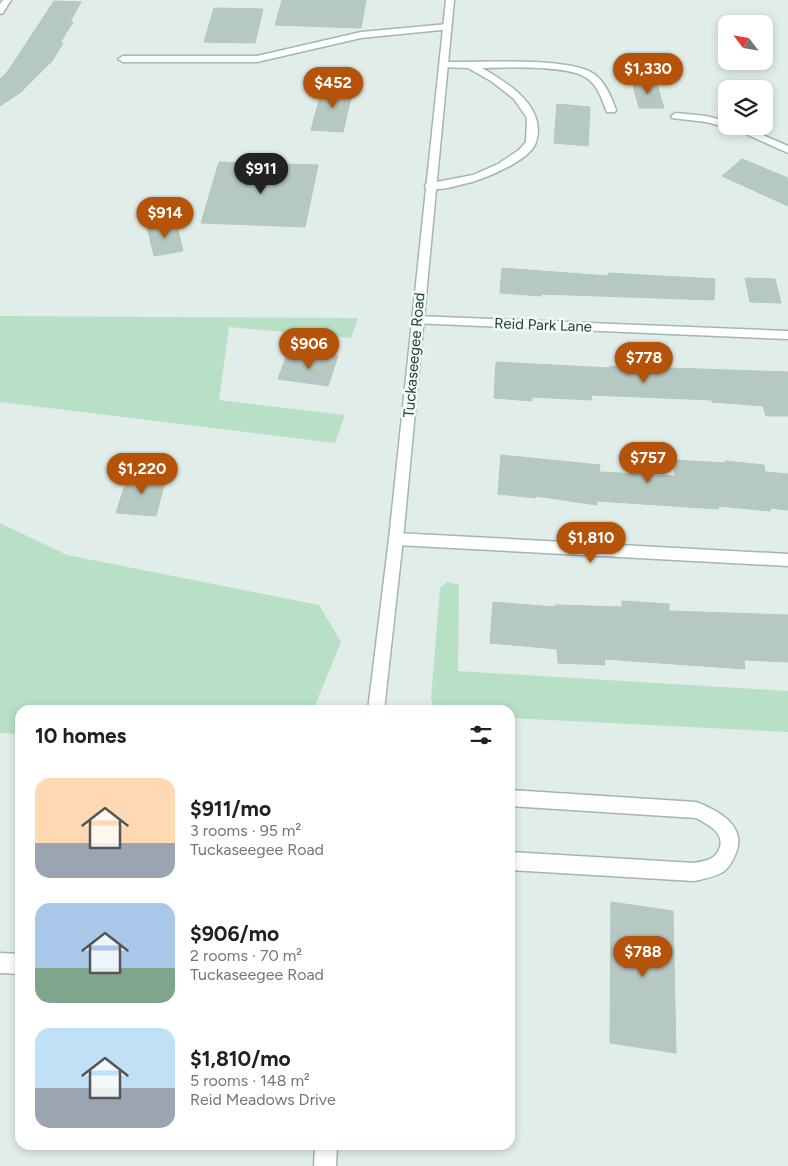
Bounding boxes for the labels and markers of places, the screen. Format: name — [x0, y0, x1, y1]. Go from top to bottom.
pin: $1,330 — [607, 52, 689, 95]
pin: $452 — [303, 66, 363, 109]
pin: $911 — [231, 152, 291, 195]
pin: $914 — [135, 196, 195, 239]
pin: $906 — [279, 328, 339, 370]
pin: $778 — [614, 342, 674, 384]
pin: $757 — [618, 442, 678, 484]
pin: $1,220 — [101, 452, 183, 495]
pin: $1,810 — [550, 522, 632, 564]
pin: $788 — [613, 936, 673, 978]

